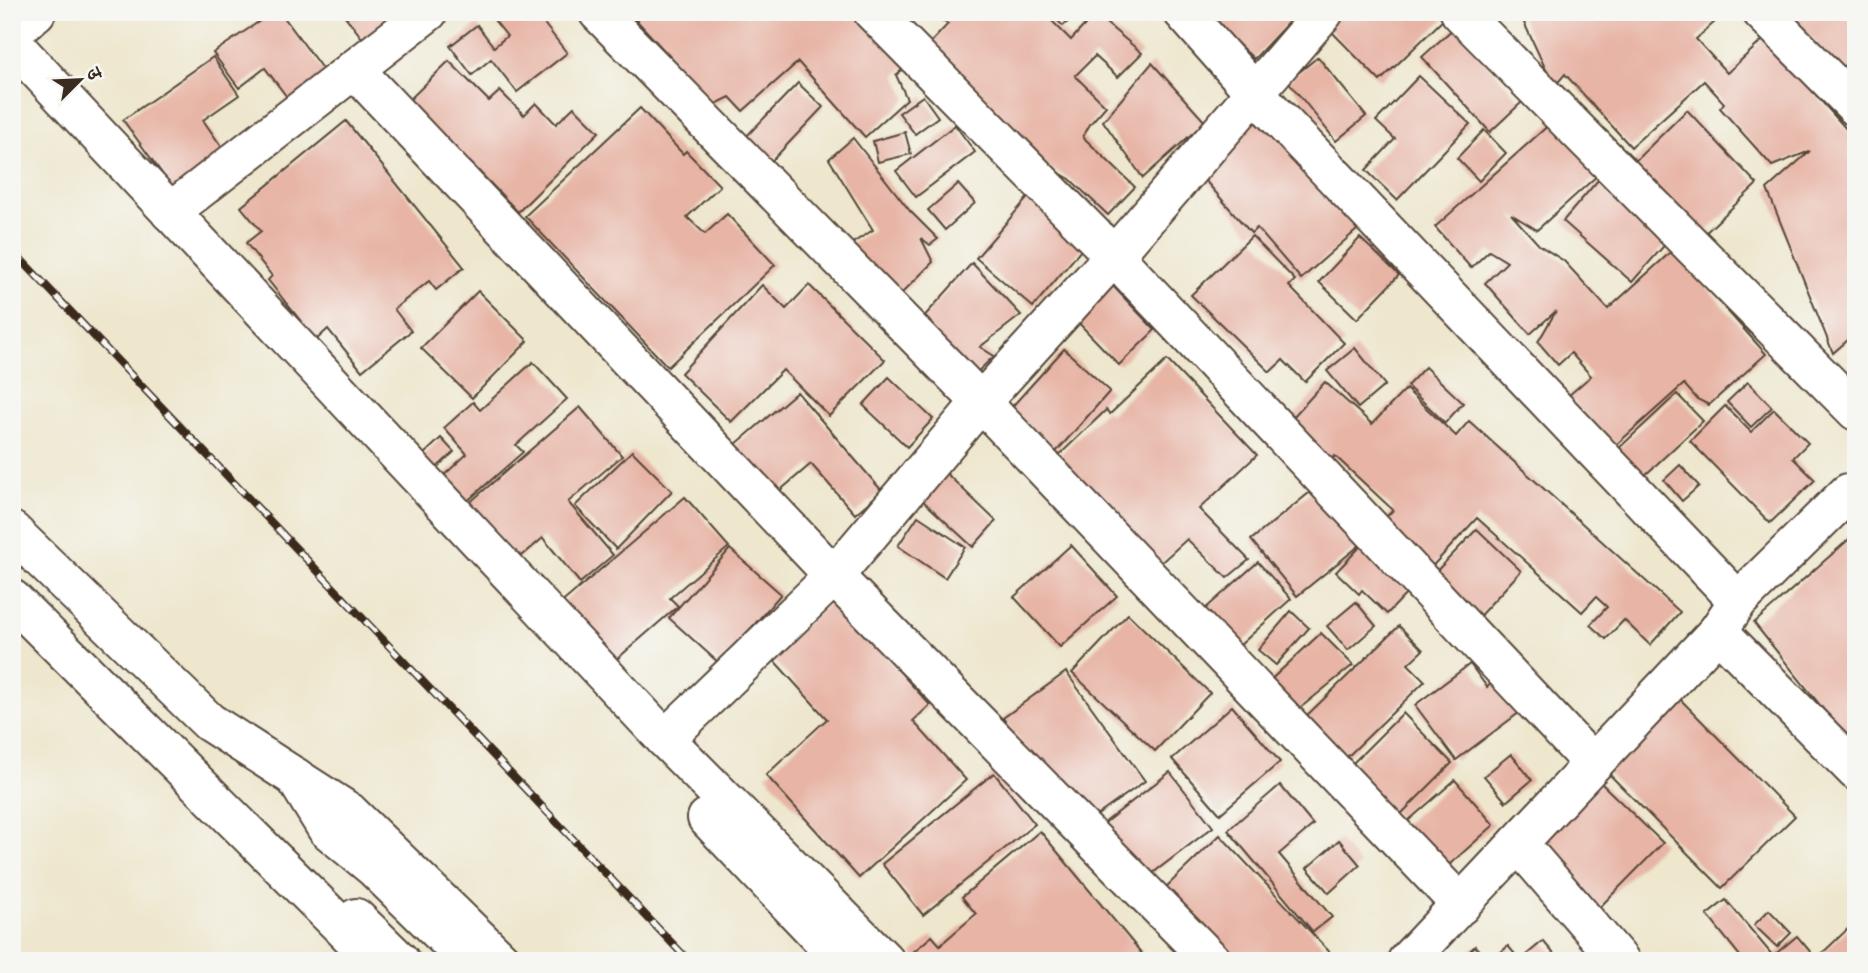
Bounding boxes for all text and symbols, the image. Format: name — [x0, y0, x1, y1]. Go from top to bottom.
north arrow — [46, 46, 116, 116]
text: उ — [77, 63, 107, 86]

